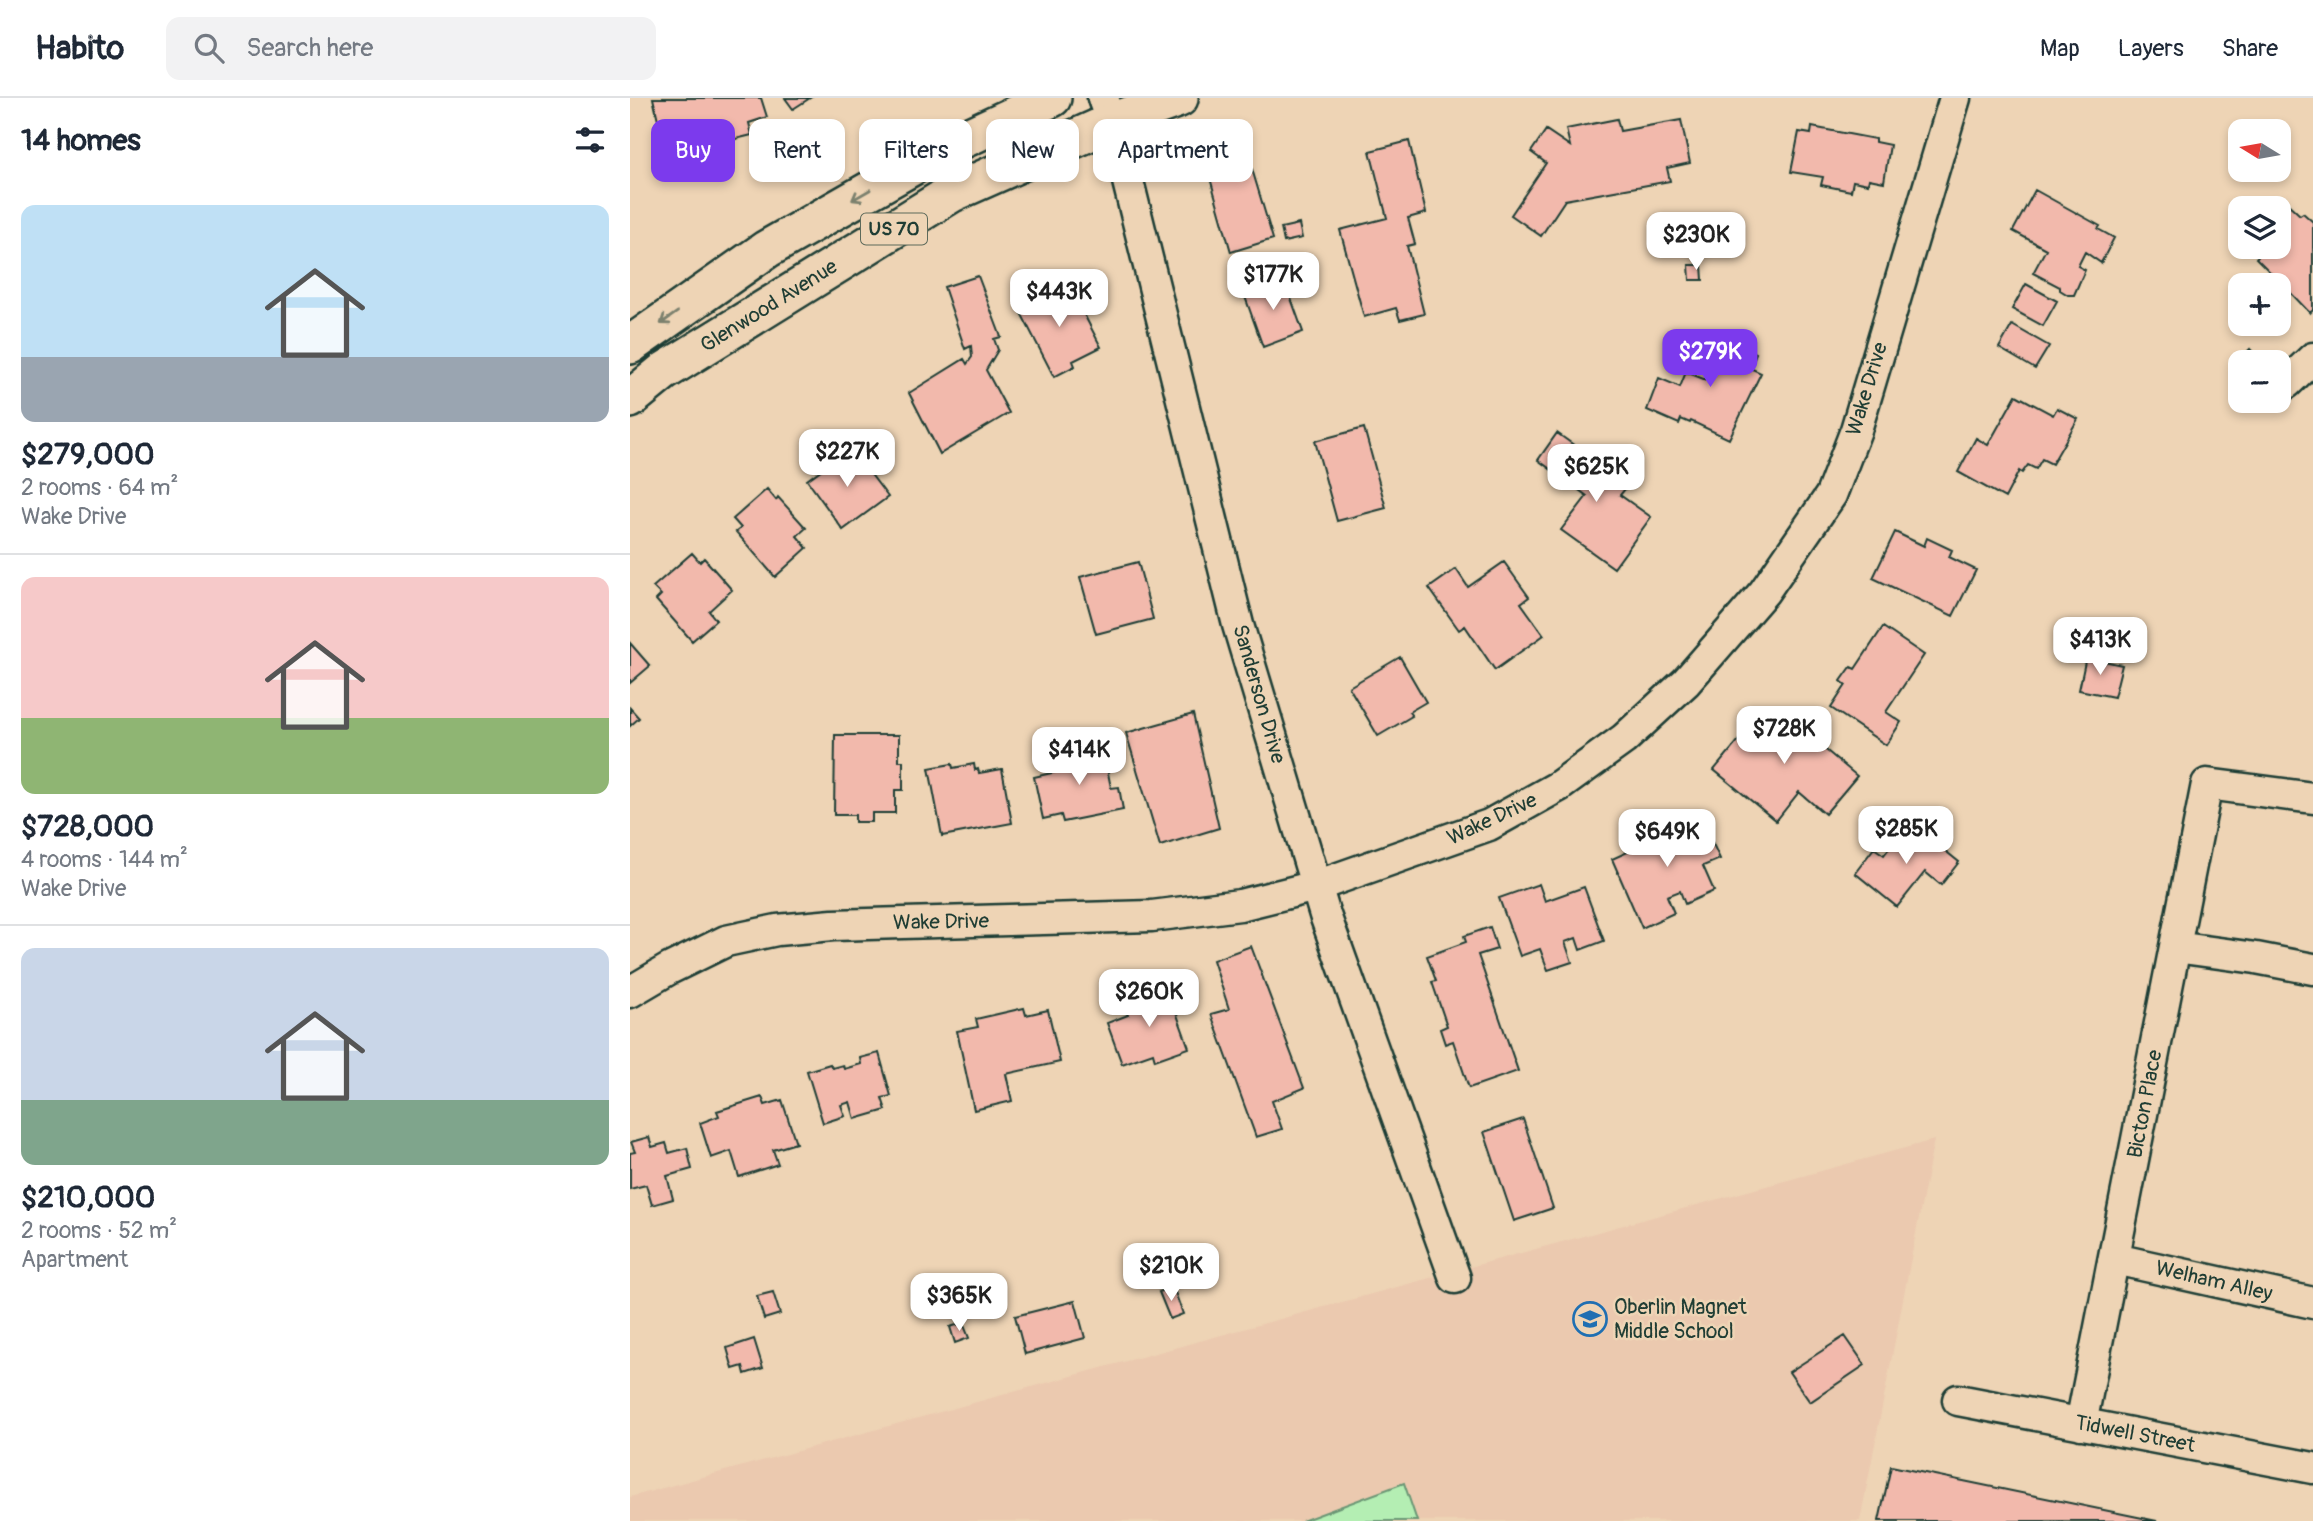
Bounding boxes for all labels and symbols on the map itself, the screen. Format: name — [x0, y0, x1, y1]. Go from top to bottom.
north arrow — [2228, 119, 2291, 182]
one-way arrow — [851, 188, 871, 202]
pin: $230K — [1647, 212, 1745, 272]
road number: US 70 — [861, 214, 927, 244]
pin: $177K — [1224, 252, 1322, 312]
street label: Glenwood Avenue — [695, 253, 843, 359]
pin: $443K — [1010, 270, 1108, 329]
one-way arrow — [660, 311, 679, 325]
pin: $279K — [1661, 330, 1759, 389]
street label: Wake Drive — [1840, 338, 1894, 439]
pin: $227K — [798, 430, 896, 489]
pin: $625K — [1547, 444, 1645, 504]
pin: $413K — [2051, 618, 2149, 677]
street label: Sanderson Drive — [1226, 621, 1292, 767]
pin: $728K — [1735, 706, 1833, 766]
pin: $414K — [1030, 728, 1128, 787]
street label: Wake Drive — [1443, 786, 1542, 852]
pin: $285K — [1857, 806, 1955, 866]
pin: $649K — [1618, 810, 1716, 869]
street label: Wake Drive — [893, 908, 990, 936]
pin: $260K — [1100, 970, 1198, 1029]
street label: Bicton Place — [2121, 1047, 2169, 1160]
pin: $210K — [1122, 1244, 1220, 1303]
street label: Welham Alley — [2153, 1254, 2275, 1308]
pin: $365K — [910, 1274, 1008, 1333]
place label: Oberlin Magnet Middle School — [1614, 1294, 1747, 1345]
school or university icon: Oberlin Magnet Middle School — [1571, 1300, 1609, 1338]
street label: Tidwell Street — [2073, 1409, 2198, 1459]

